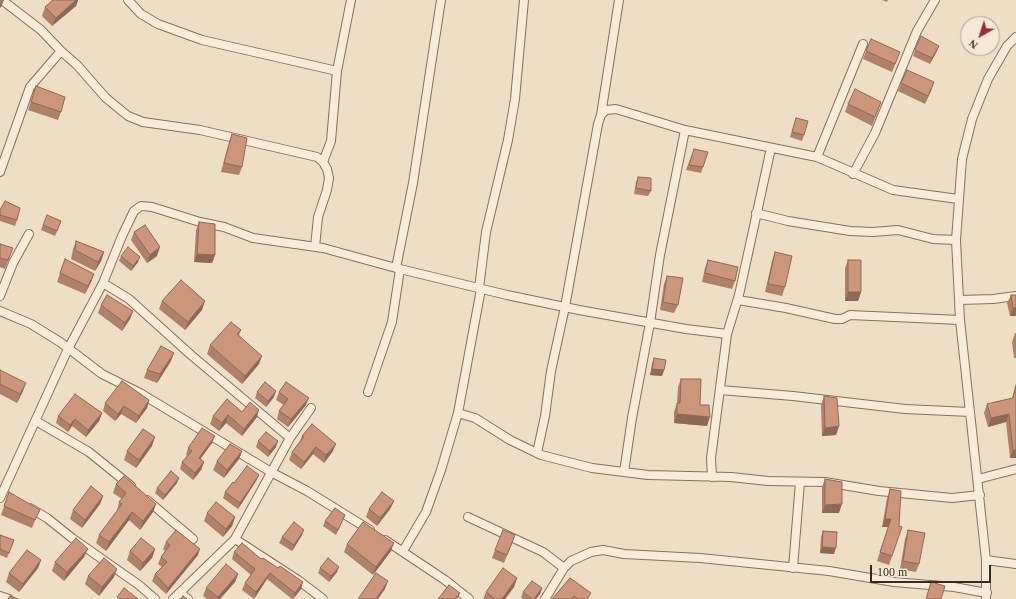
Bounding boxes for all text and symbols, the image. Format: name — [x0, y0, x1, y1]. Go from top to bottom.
north arrow — [960, 16, 1000, 56]
text: N — [966, 37, 980, 52]
scale bar — [872, 557, 993, 583]
text: 100 m — [877, 565, 907, 579]

